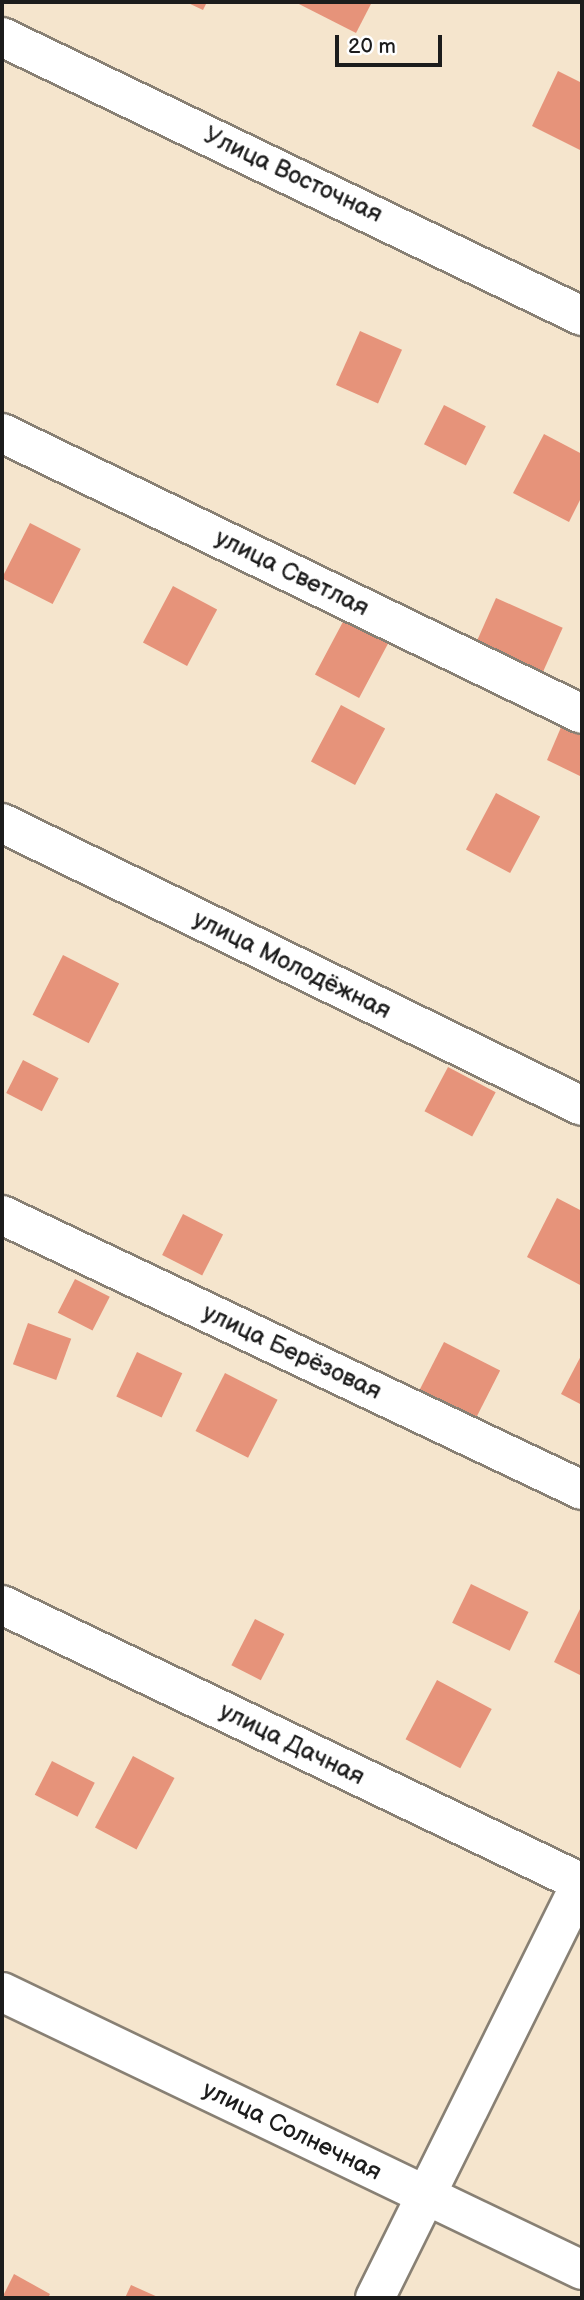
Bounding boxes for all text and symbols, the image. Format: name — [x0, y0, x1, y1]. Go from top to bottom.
scale bar — [339, 21, 446, 65]
text: 20 m — [348, 34, 396, 59]
street label: Улица Восточная — [199, 121, 387, 229]
street label: улица Светлая — [210, 523, 374, 623]
street label: улица Молодёжная — [188, 905, 396, 1025]
street label: улица Берёзовая — [198, 1298, 386, 1406]
street label: улица Дачная — [215, 1697, 369, 1791]
street label: улица Солнечная — [198, 2075, 386, 2187]

